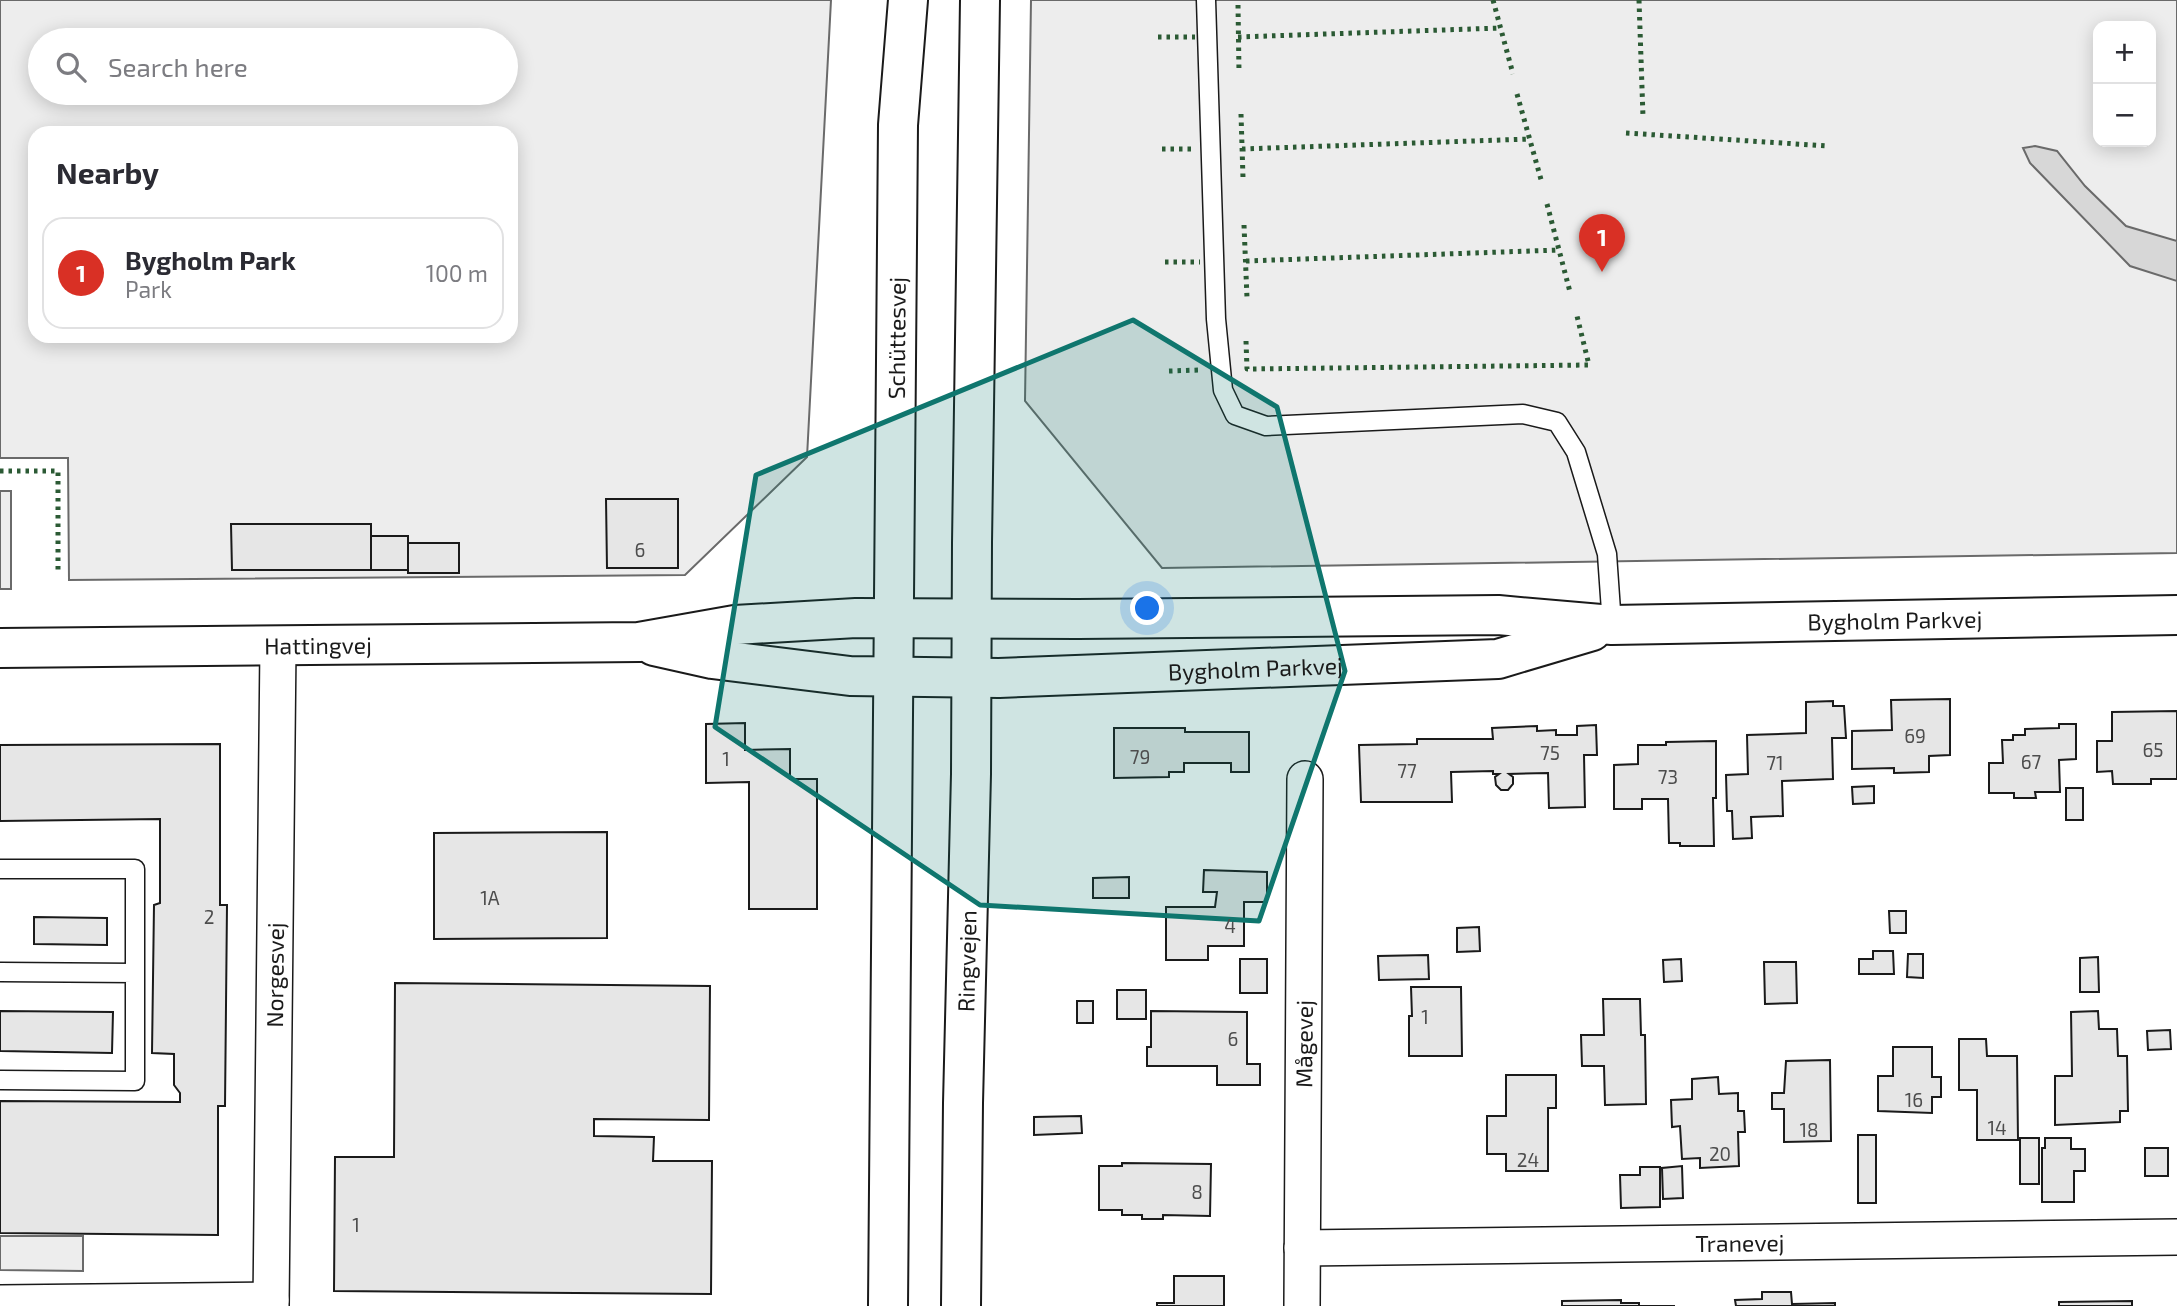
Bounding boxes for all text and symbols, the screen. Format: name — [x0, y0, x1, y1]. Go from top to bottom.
map controls — [2093, 21, 2156, 147]
button: + — [2093, 21, 2156, 84]
search box — [28, 28, 518, 105]
icon: search — [52, 48, 90, 86]
text: Search here — [108, 51, 248, 82]
button: − — [2093, 84, 2156, 147]
text: Nearby — [56, 154, 159, 190]
pin: 1 — [1579, 214, 1625, 272]
text: Bygholm Park — [125, 244, 296, 275]
text: 1 — [76, 259, 86, 287]
text: 100 m — [426, 259, 488, 287]
text: Park — [125, 275, 172, 303]
street label: Schüttesvej — [882, 277, 911, 399]
house number: 6 — [635, 538, 645, 561]
your location — [1130, 591, 1164, 625]
street label: Bygholm Parkvej — [1807, 604, 1983, 636]
street label: Hattingvej — [264, 631, 372, 660]
street label: Bygholm Parkvej — [1167, 651, 1343, 686]
house number: 69 — [1904, 724, 1926, 747]
house number: 65 — [2142, 738, 2164, 761]
house number: 75 — [1540, 741, 1560, 764]
house number: 79 — [1130, 745, 1150, 768]
house number: 1 — [722, 747, 730, 770]
house number: 67 — [2021, 750, 2042, 773]
house number: 71 — [1766, 751, 1784, 774]
house number: 77 — [1397, 759, 1417, 782]
house number: 73 — [1658, 765, 1678, 788]
house number: 1A — [480, 886, 500, 909]
house number: 2 — [204, 905, 214, 928]
street label: Ringvejen — [951, 910, 982, 1012]
house number: 4 — [1224, 914, 1236, 937]
street label: Norgesvej — [260, 922, 289, 1028]
street label: Mågevej — [1289, 1000, 1318, 1088]
house number: 1 — [1421, 1005, 1429, 1028]
house number: 6 — [1228, 1027, 1238, 1050]
house number: 16 — [1905, 1088, 1923, 1111]
house number: 14 — [1987, 1116, 2007, 1139]
house number: 18 — [1799, 1118, 1819, 1141]
house number: 20 — [1709, 1142, 1731, 1165]
house number: 24 — [1517, 1148, 1539, 1171]
house number: 8 — [1191, 1180, 1203, 1203]
house number: 1 — [352, 1213, 360, 1236]
street label: Tranevej — [1695, 1228, 1785, 1257]

